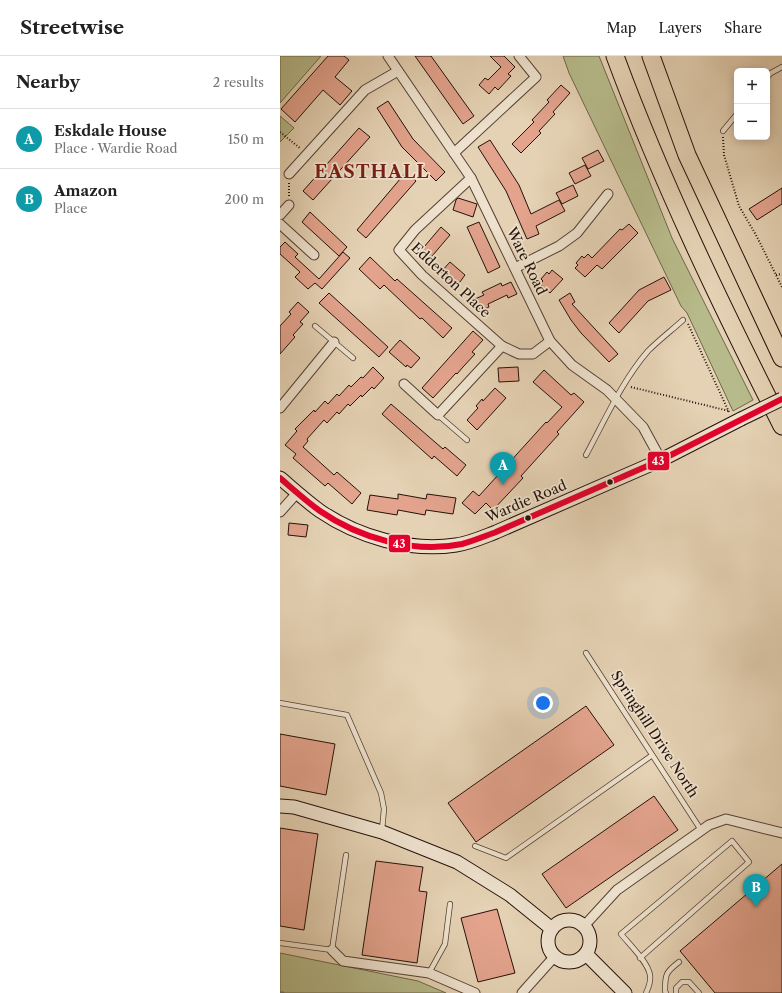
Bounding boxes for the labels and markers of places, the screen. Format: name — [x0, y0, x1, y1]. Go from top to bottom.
pin: A — [490, 452, 516, 485]
unlabelled marker — [605, 477, 615, 487]
unlabelled marker — [523, 513, 533, 523]
pin: B — [743, 874, 769, 907]

